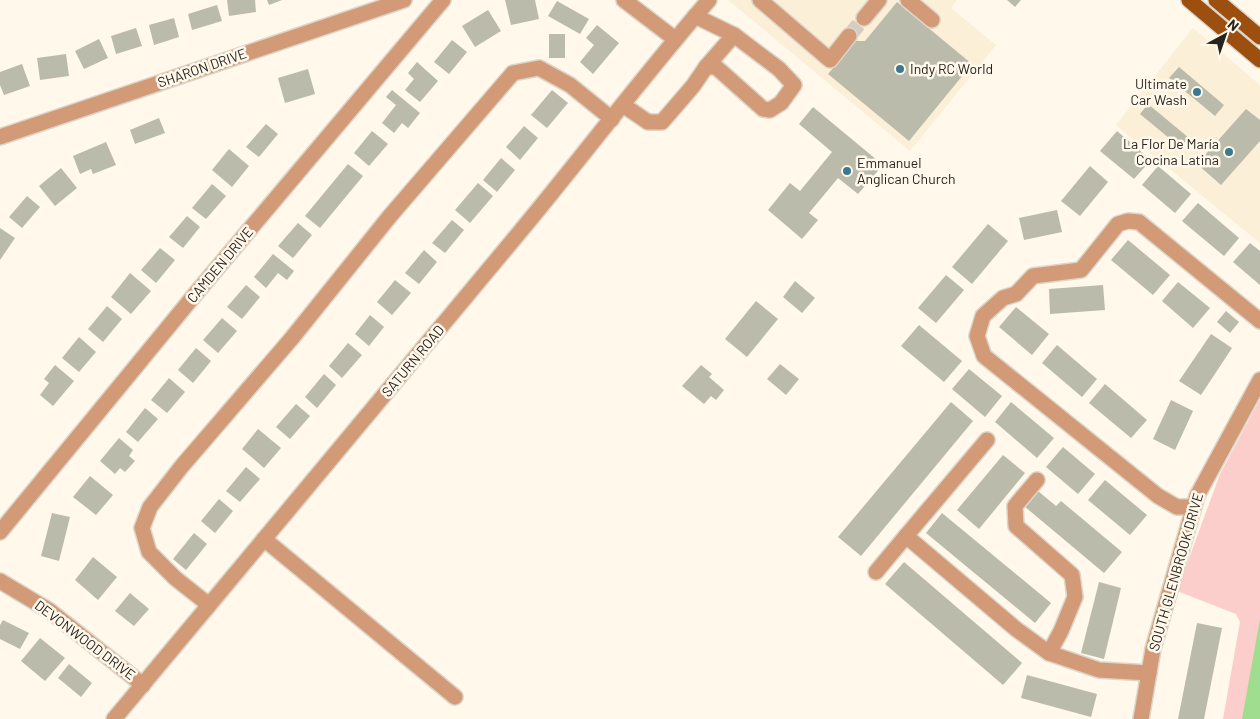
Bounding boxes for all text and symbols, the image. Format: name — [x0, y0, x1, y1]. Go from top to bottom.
north arrow — [1200, 10, 1250, 60]
text: N — [1225, 15, 1243, 34]
street label: SHARON DRIVE — [155, 44, 248, 91]
place label: Indy RC World — [910, 60, 993, 77]
marker: Indy RC World — [894, 63, 906, 75]
place label: Ultimate Car Wash — [1130, 75, 1187, 108]
marker: Ultimate Car Wash — [1191, 86, 1203, 98]
place label: La Flor De María Cocina Latina — [1123, 135, 1219, 168]
marker: La Flor De María Cocina Latina — [1223, 146, 1235, 158]
place label: Emmanuel Anglican Church — [857, 154, 956, 187]
marker: Emmanuel Anglican Church — [841, 165, 853, 177]
street label: CAMDEN DRIVE — [183, 223, 256, 306]
street label: SATURN ROAD — [378, 321, 447, 400]
street label: SOUTH GLENBROOK DRIVE — [1145, 491, 1206, 653]
street label: DEVONWOOD DRIVE — [32, 596, 139, 683]

